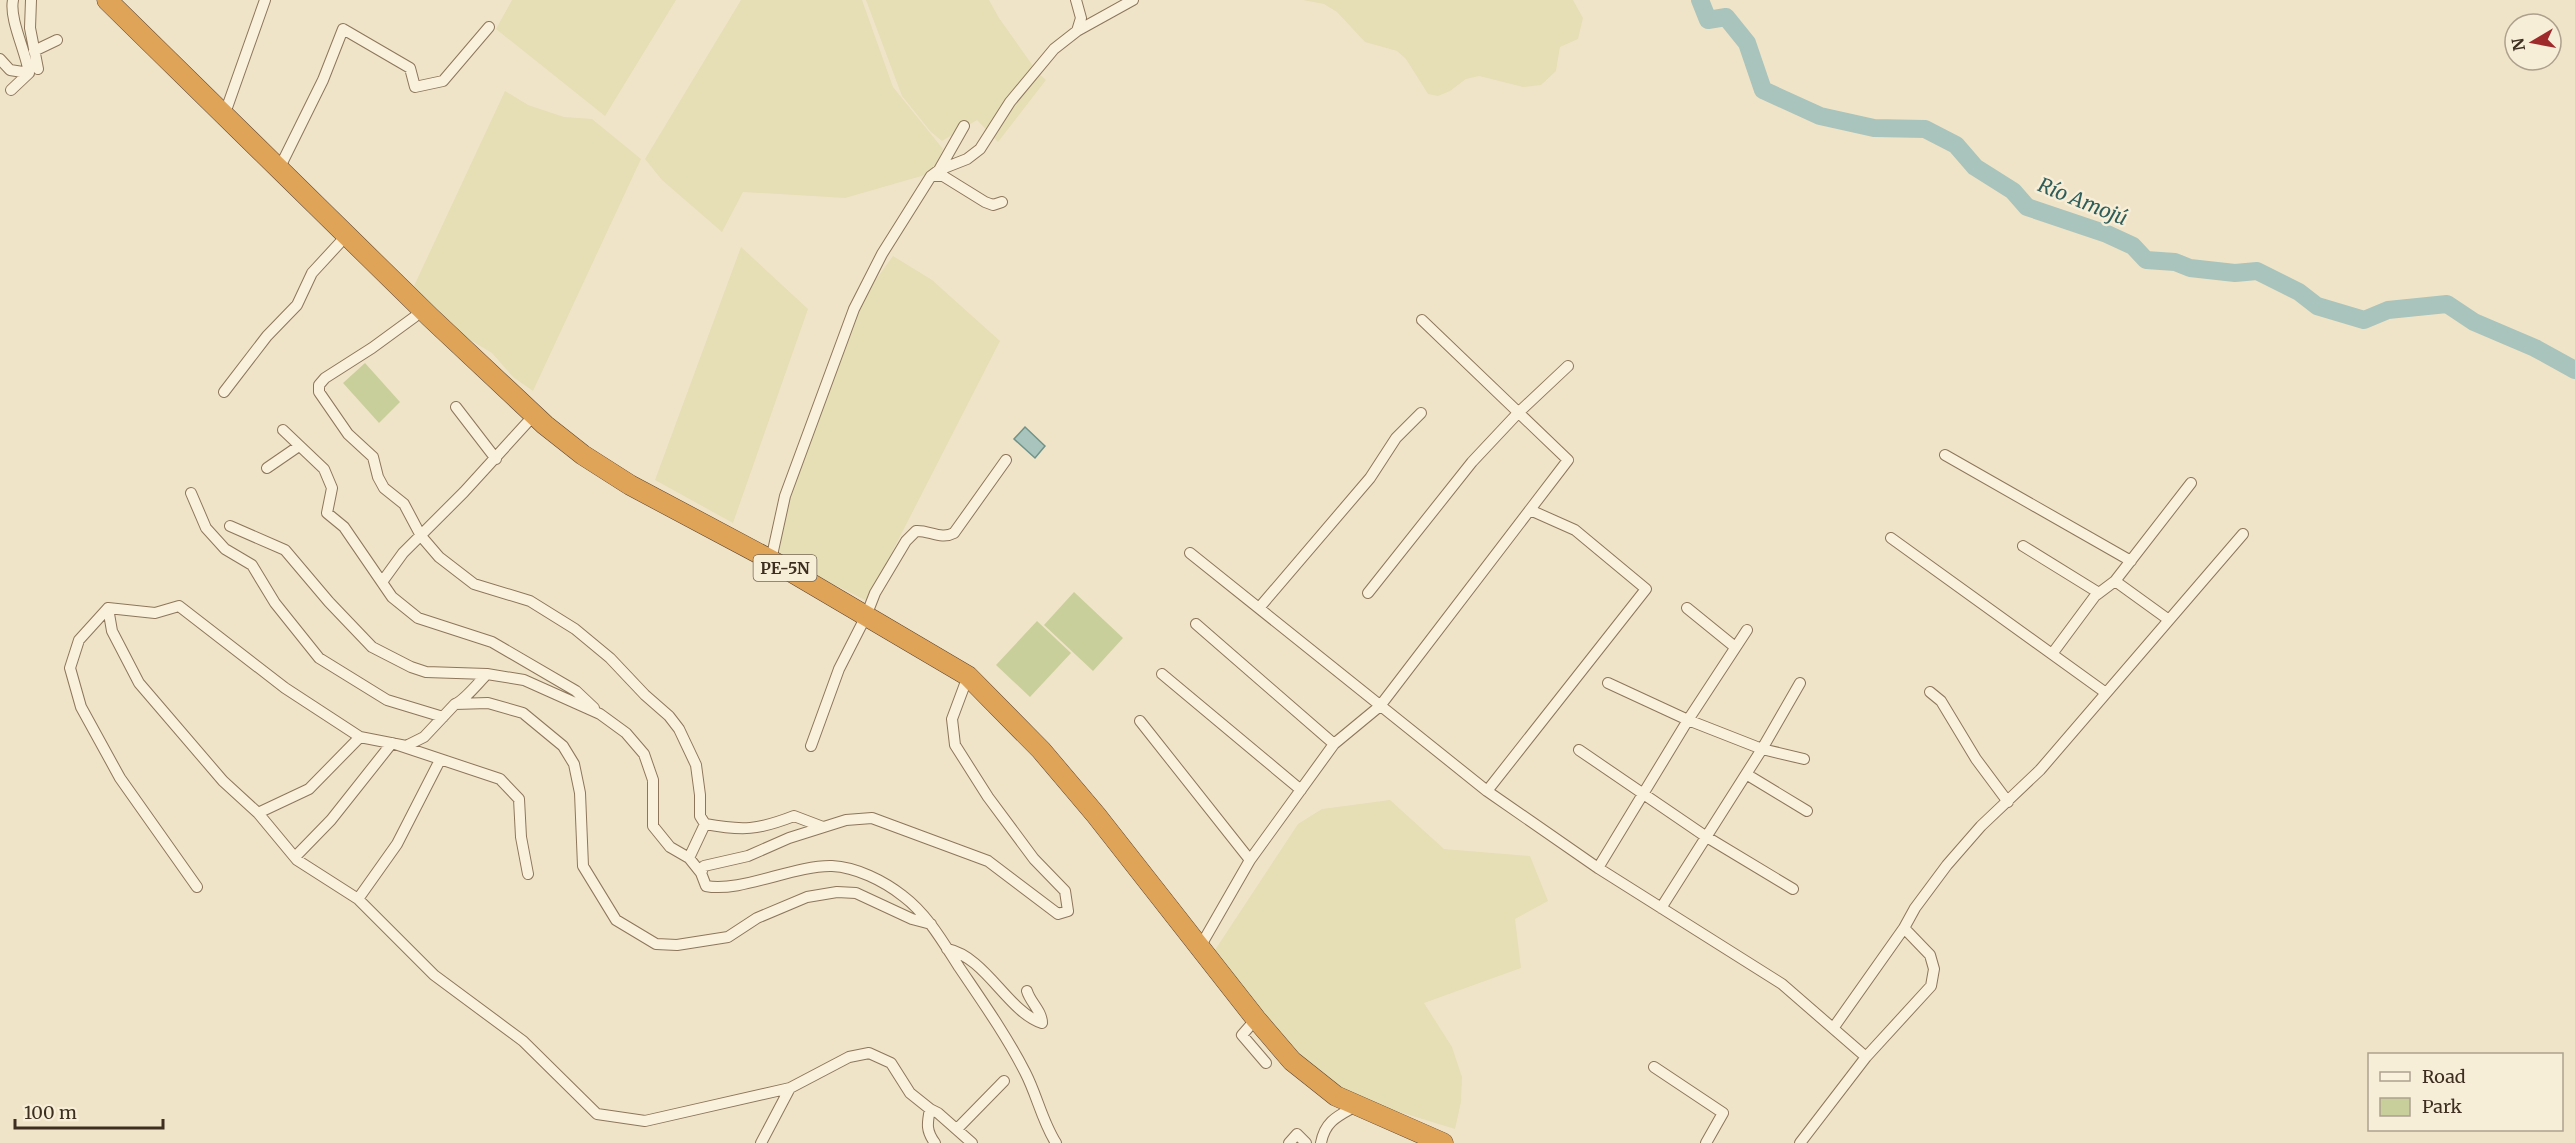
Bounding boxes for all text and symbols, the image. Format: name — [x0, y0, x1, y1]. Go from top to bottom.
north arrow — [2503, 12, 2563, 72]
text: N — [2507, 36, 2529, 53]
water label: Río Amojú — [2035, 172, 2131, 230]
road number: PE-5N — [754, 555, 816, 581]
legend — [2368, 1053, 2563, 1131]
text: Road — [2422, 1065, 2466, 1088]
scale bar — [15, 1092, 164, 1130]
text: Park — [2422, 1095, 2463, 1118]
text: 100 m — [24, 1101, 77, 1124]

